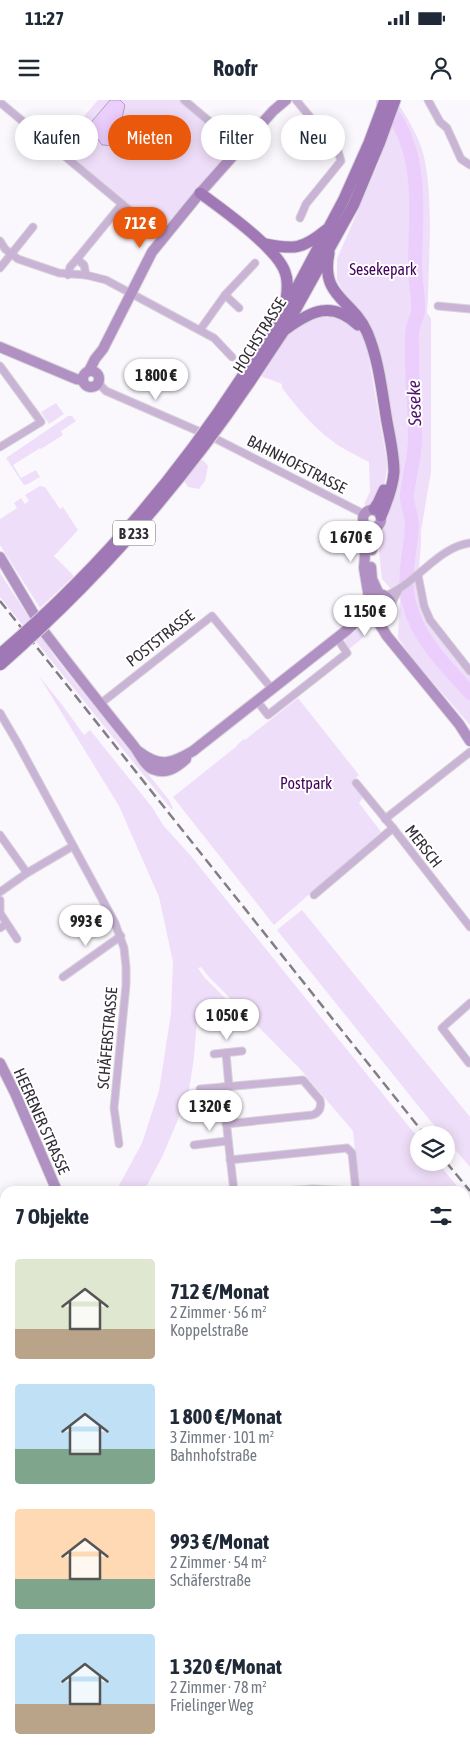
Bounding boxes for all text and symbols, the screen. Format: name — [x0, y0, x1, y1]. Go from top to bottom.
text: 11:27 — [25, 7, 64, 29]
icon: menu — [15, 54, 43, 82]
icon: person — [427, 54, 455, 82]
text: Roofr — [213, 55, 257, 81]
chip: Kaufen — [15, 115, 98, 160]
chip: Mieten — [108, 115, 191, 160]
chip: Filter — [201, 115, 271, 160]
chip: Neu — [281, 115, 345, 160]
pin: 712 € — [105, 206, 175, 249]
text: 712 € — [124, 214, 156, 232]
park label: Sesekepark — [349, 260, 417, 279]
street label: HOCHSTRASSE — [229, 294, 289, 376]
pin: 1 800 € — [110, 358, 202, 401]
text: 1 800 € — [135, 366, 177, 384]
water label: Seseke — [403, 380, 425, 427]
street label: BAHNHOFSTRASSE — [244, 431, 350, 497]
road number: B 233 — [113, 520, 155, 546]
pin: 1 670 € — [305, 520, 397, 563]
text: 1 670 € — [330, 528, 372, 546]
pin: 1 150 € — [319, 594, 411, 637]
text: 1 150 € — [344, 602, 386, 620]
street label: POSTSTRASSE — [123, 606, 198, 670]
park label: Postpark — [280, 774, 332, 793]
street label: MERSCH — [402, 821, 446, 871]
pin: 993 € — [51, 904, 121, 947]
text: 993 € — [70, 912, 102, 930]
street label: SCHÄFERSTRASSE — [94, 986, 120, 1090]
pin: 1 050 € — [181, 998, 273, 1041]
text: 1 050 € — [206, 1006, 248, 1024]
street label: HEERENER STRASSE — [11, 1065, 73, 1177]
pin: 1 320 € — [164, 1090, 256, 1132]
text: 1 320 € — [189, 1097, 231, 1115]
map controls — [410, 1126, 455, 1171]
button: layers — [410, 1126, 455, 1171]
icon: filters — [427, 1202, 455, 1230]
text: 7 Objekte — [15, 1204, 89, 1228]
icon: home — [55, 1279, 115, 1339]
text: 712 €/Monat — [170, 1279, 269, 1303]
text: 2 Zimmer · 56 m² — [170, 1303, 267, 1321]
text: Koppelstraße — [170, 1321, 249, 1339]
icon: home — [55, 1404, 115, 1464]
text: 1 800 €/Monat — [170, 1404, 282, 1428]
text: 3 Zimmer · 101 m² — [170, 1428, 274, 1446]
text: Bahnhofstraße — [170, 1446, 257, 1464]
icon: home — [55, 1529, 115, 1589]
text: 993 €/Monat — [170, 1529, 269, 1553]
text: 2 Zimmer · 54 m² — [170, 1553, 267, 1571]
text: Schäferstraße — [170, 1571, 251, 1589]
icon: home — [55, 1654, 115, 1714]
text: 1 320 €/Monat — [170, 1654, 282, 1678]
text: 2 Zimmer · 78 m² — [170, 1678, 267, 1696]
text: Frielinger Weg — [170, 1696, 253, 1714]

